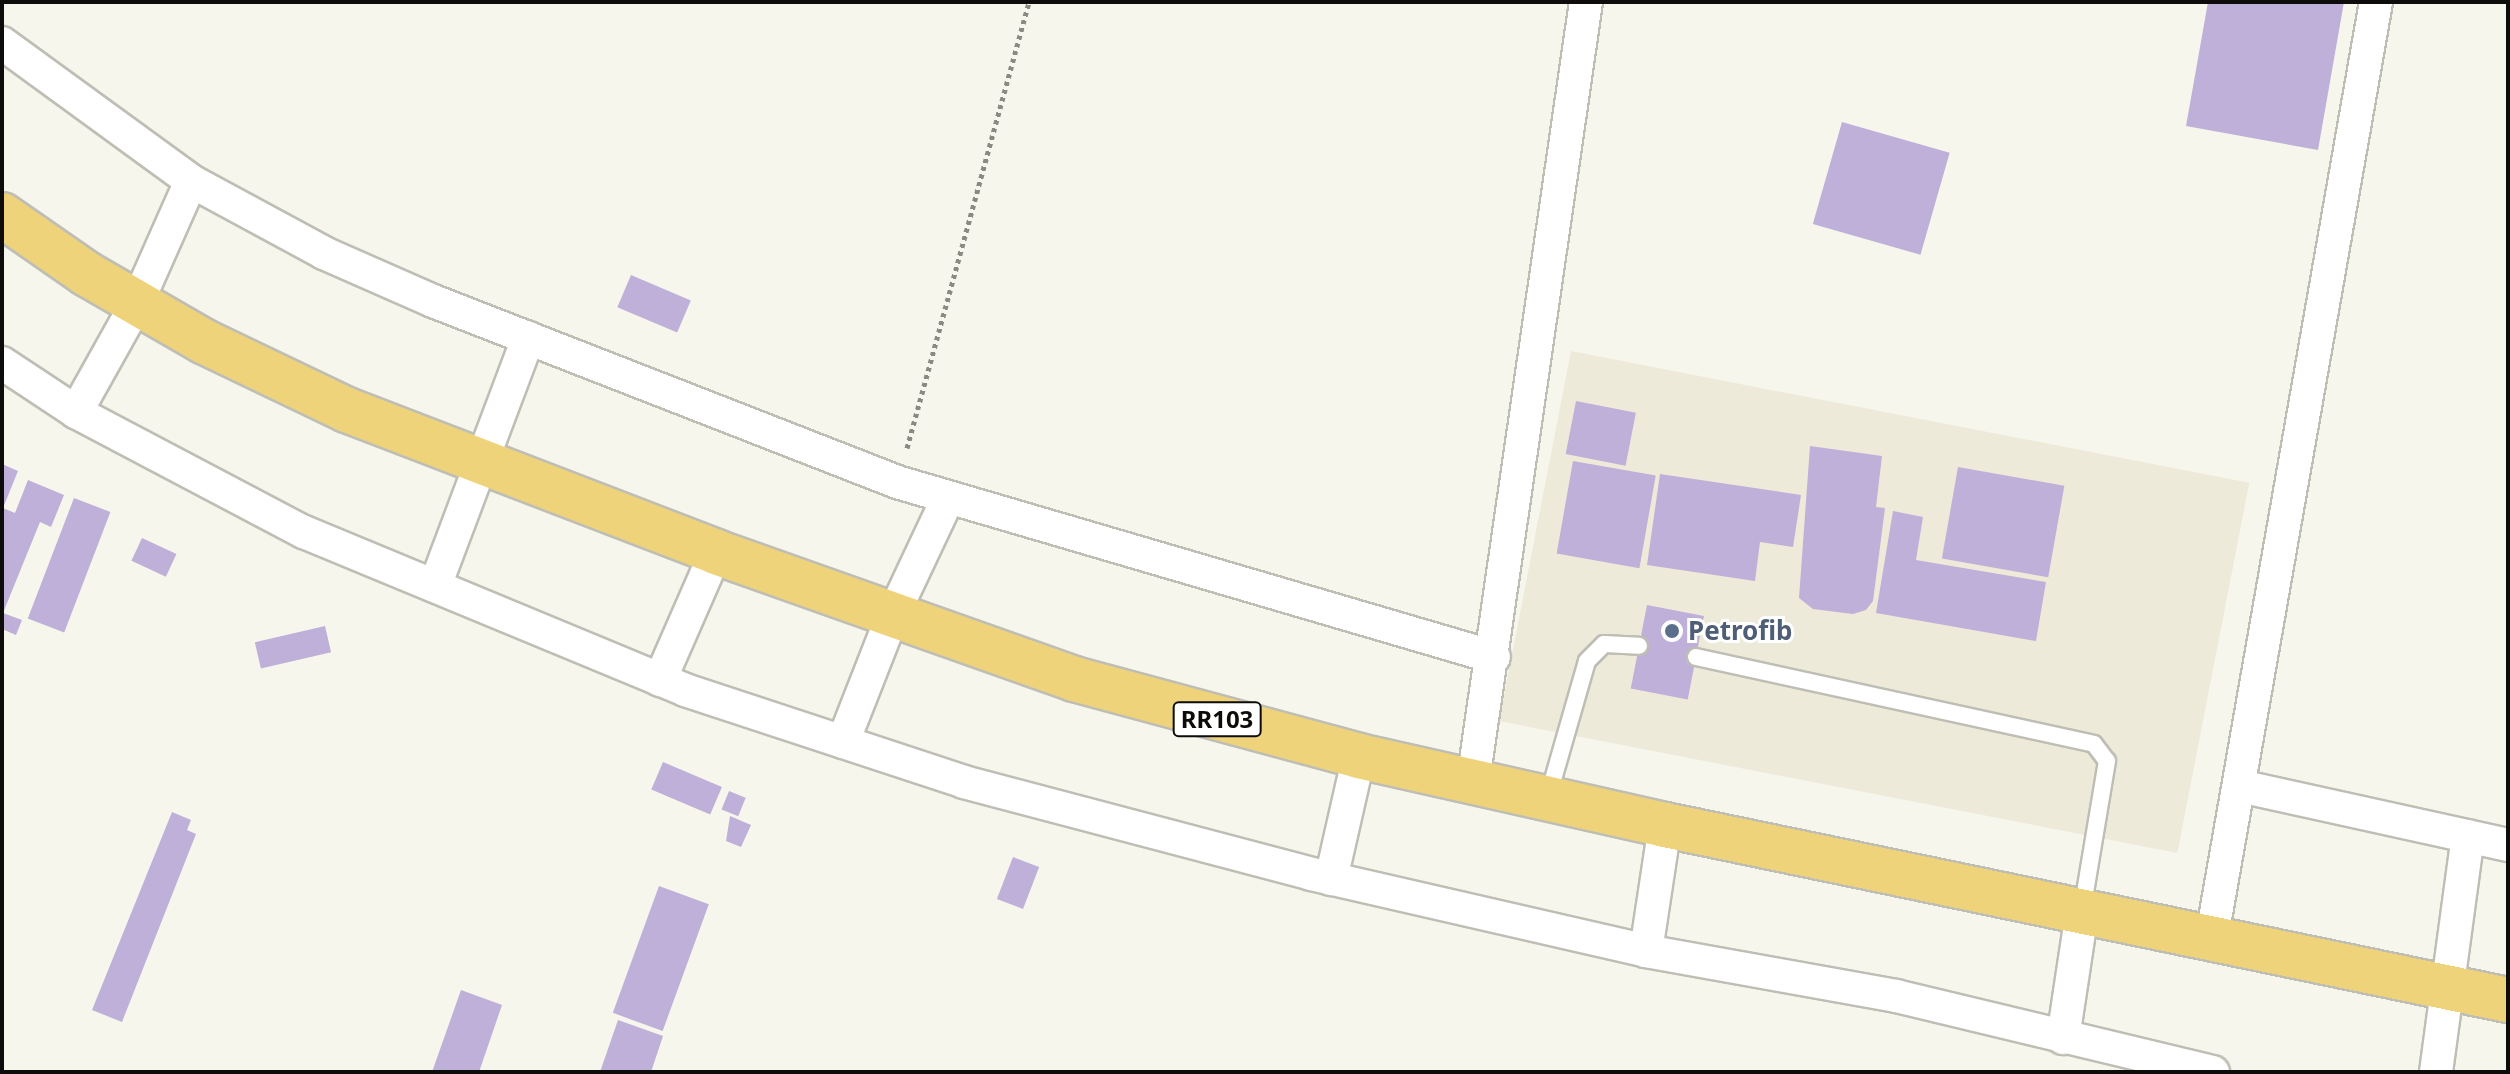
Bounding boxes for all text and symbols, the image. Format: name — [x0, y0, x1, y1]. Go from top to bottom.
place label: Petrofib — [1688, 615, 1793, 647]
marker: Petrofib — [1663, 622, 1681, 640]
road number: RR103 — [1171, 699, 1263, 739]

